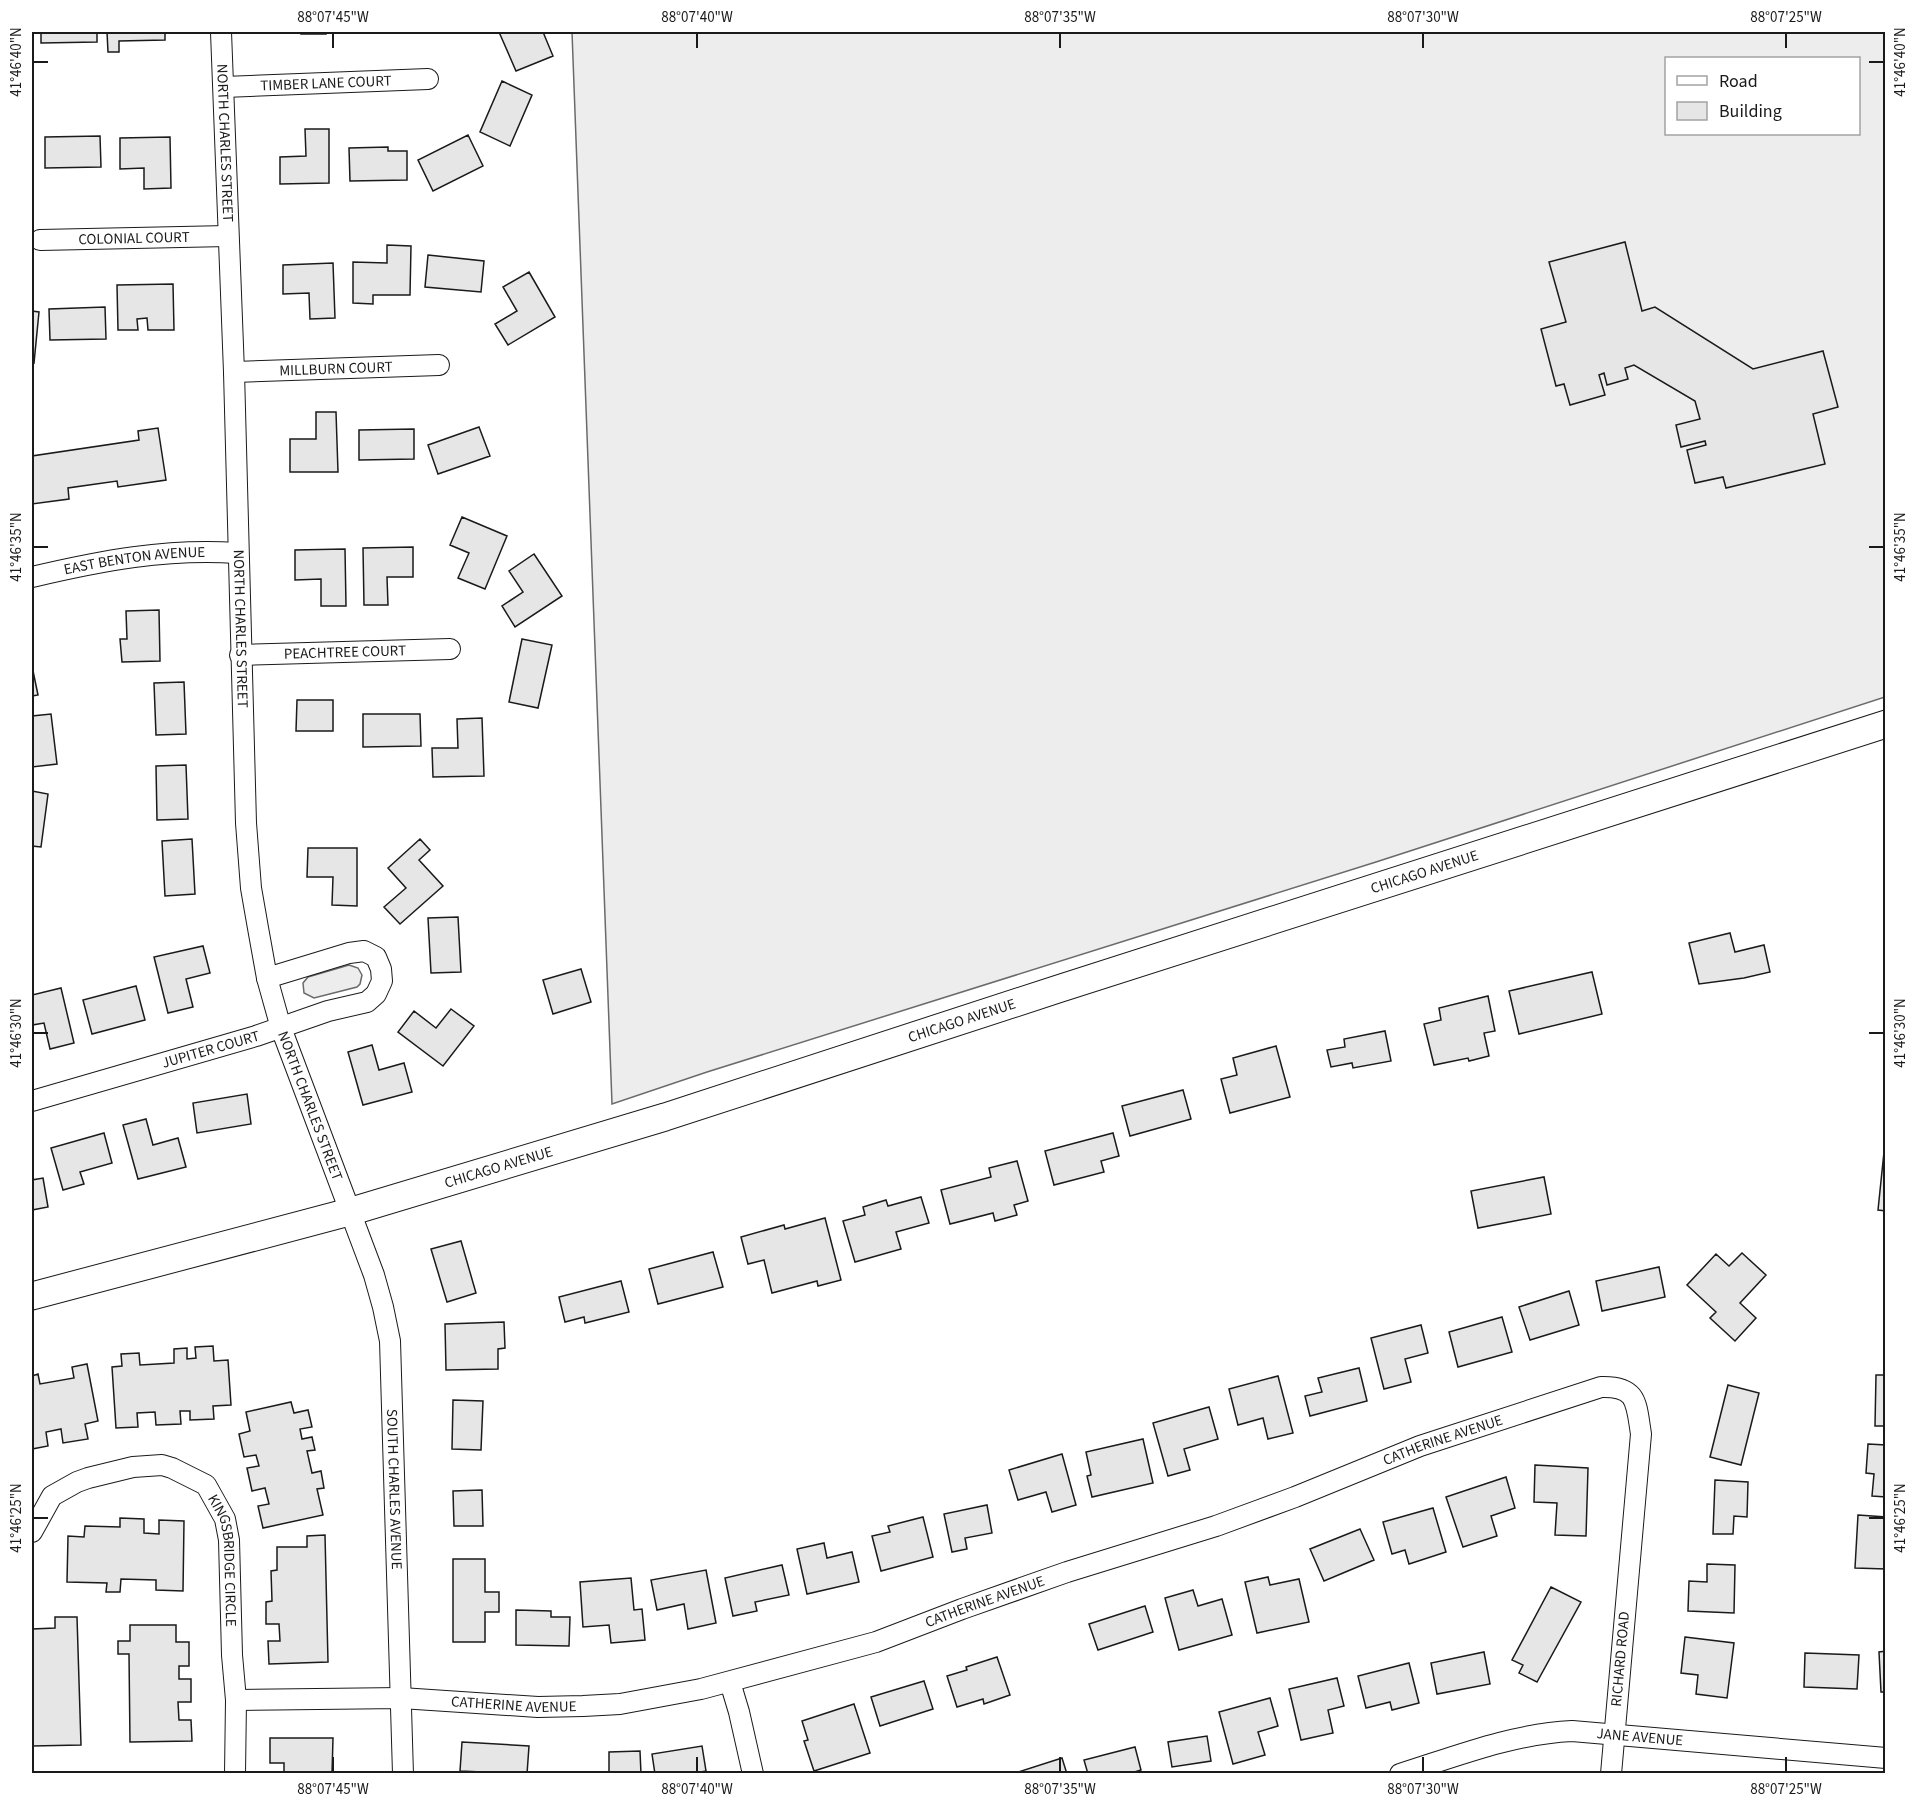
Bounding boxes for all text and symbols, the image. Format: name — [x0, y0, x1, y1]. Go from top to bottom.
text: 88°07'45"W — [297, 7, 369, 28]
text: 88°07'40"W — [661, 7, 733, 28]
text: 88°07'35"W — [1024, 7, 1096, 28]
text: 88°07'30"W — [1387, 7, 1459, 28]
text: 88°07'25"W — [1750, 7, 1822, 28]
text: 41°46'40"N — [6, 27, 27, 97]
text: 41°46'40"N — [1890, 27, 1911, 97]
legend — [1665, 57, 1860, 135]
street label: NORTH CHARLES STREET — [211, 63, 238, 222]
text: Road — [1719, 69, 1758, 94]
street label: TIMBER LANE COURT — [260, 70, 392, 97]
text: Building — [1719, 99, 1782, 124]
street label: COLONIAL COURT — [78, 227, 190, 250]
street label: MILLBURN COURT — [279, 357, 393, 381]
text: 41°46'35"N — [6, 512, 27, 582]
text: 41°46'35"N — [1890, 512, 1911, 582]
street label: EAST BENTON AVENUE — [62, 542, 205, 580]
street label: NORTH CHARLES STREET — [228, 549, 253, 708]
street label: PEACHTREE COURT — [284, 640, 406, 665]
street label: CHICAGO AVENUE — [1368, 845, 1481, 899]
street label: CHICAGO AVENUE — [905, 993, 1019, 1048]
text: 41°46'30"N — [6, 998, 27, 1068]
text: 41°46'30"N — [1890, 998, 1911, 1068]
street label: JUPITER COURT — [159, 1025, 262, 1074]
street label: NORTH CHARLES STREET — [272, 1028, 348, 1184]
street label: CHICAGO AVENUE — [442, 1141, 555, 1194]
street label: SOUTH CHARLES AVENUE — [381, 1408, 407, 1570]
street label: CATHERINE AVENUE — [1380, 1410, 1506, 1471]
text: 41°46'25"N — [6, 1483, 27, 1553]
text: 41°46'25"N — [1890, 1483, 1911, 1553]
street label: KINGSBRIDGE CIRCLE — [202, 1491, 241, 1627]
street label: CATHERINE AVENUE — [922, 1571, 1048, 1633]
street label: RICHARD ROAD — [1606, 1611, 1635, 1708]
street label: CATHERINE AVENUE — [450, 1691, 577, 1718]
street label: JANE AVENUE — [1596, 1723, 1684, 1752]
text: 88°07'45"W — [297, 1779, 369, 1800]
text: 88°07'40"W — [661, 1779, 733, 1800]
text: 88°07'35"W — [1024, 1779, 1096, 1800]
text: 88°07'30"W — [1387, 1779, 1459, 1800]
text: 88°07'25"W — [1750, 1779, 1822, 1800]

